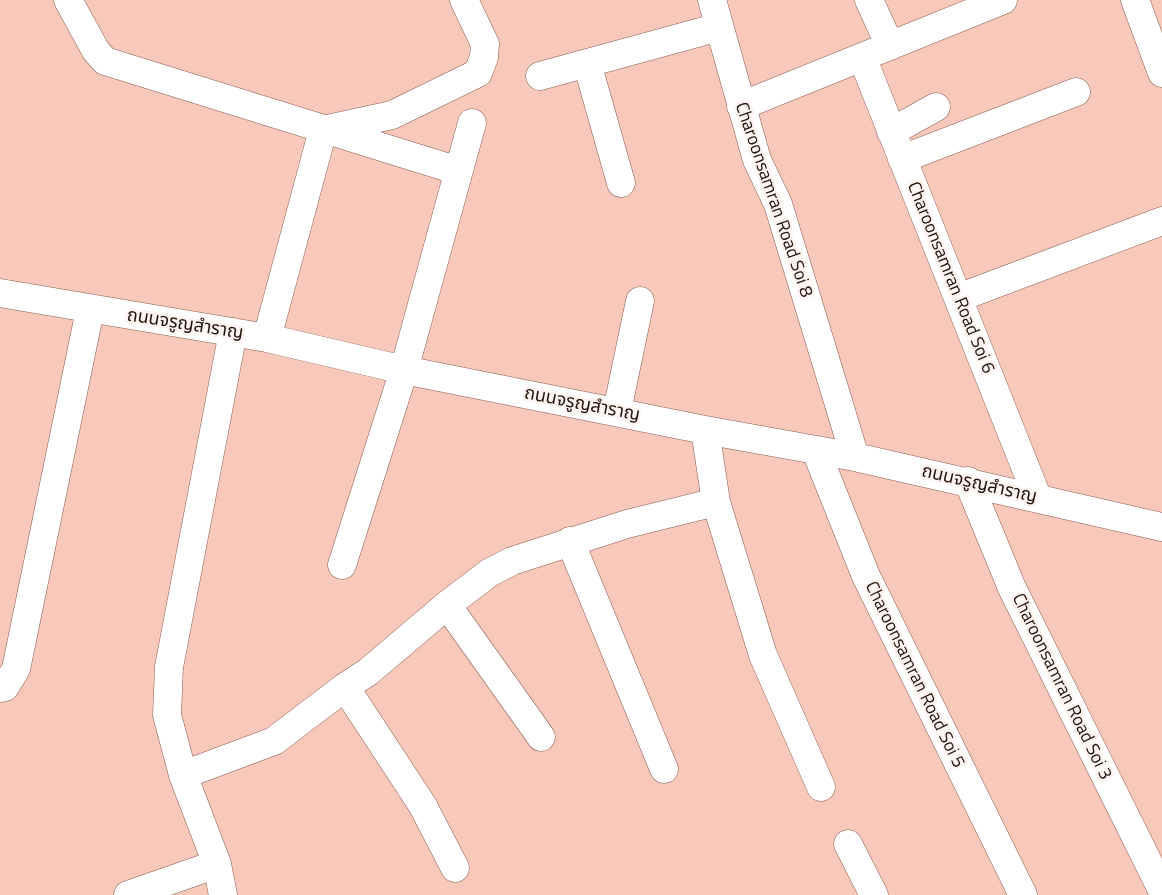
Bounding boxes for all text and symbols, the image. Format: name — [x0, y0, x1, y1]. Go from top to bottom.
street label: Charoonsamran Road Soi 8 — [729, 100, 817, 300]
street label: Charoonsamran Road Soi 6 — [902, 179, 998, 377]
street label: ถนนจรูญสำราญ — [125, 305, 245, 345]
street label: ถนนจรูญสำราญ — [522, 383, 642, 427]
street label: ถนนจรูญสำราญ — [919, 461, 1039, 509]
street label: Charoonsamran Road Soi 5 — [859, 578, 969, 772]
street label: Charoonsamran Road Soi 3 — [1006, 590, 1116, 784]

